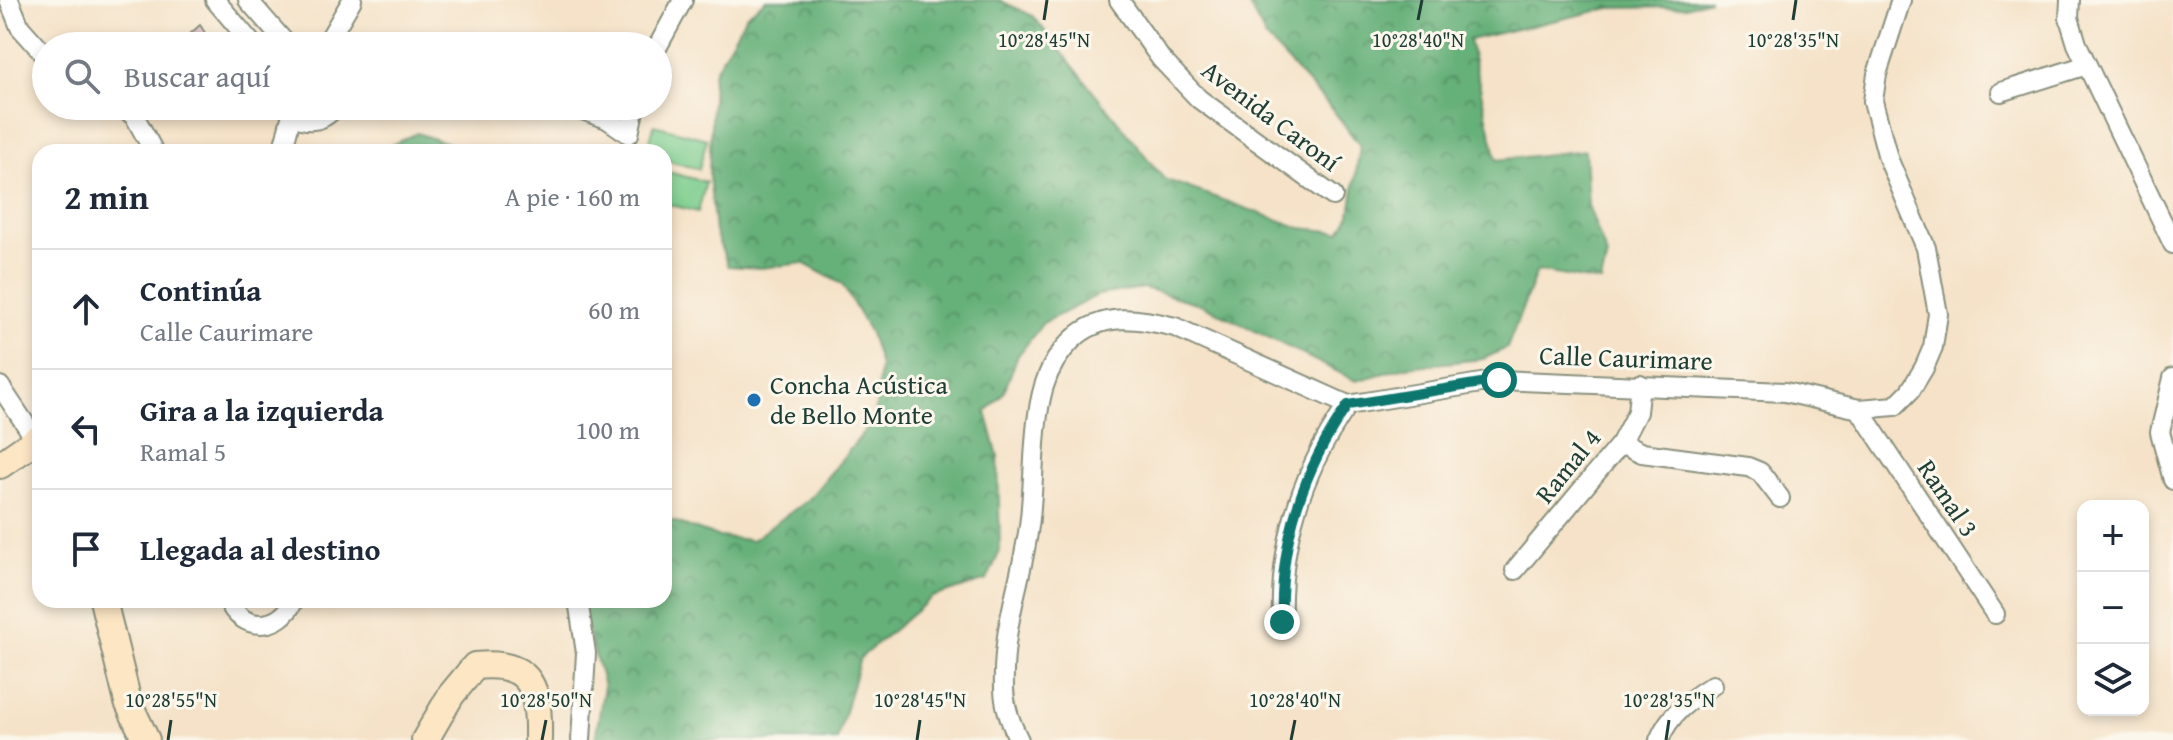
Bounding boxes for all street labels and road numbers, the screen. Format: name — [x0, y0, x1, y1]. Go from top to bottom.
street label: Avenida Caroní — [1194, 50, 1349, 181]
street label: Calle Caurimare — [1539, 335, 1713, 380]
street label: Ramal 4 — [1525, 420, 1610, 512]
street label: Ramal 3 — [1908, 451, 1989, 544]

